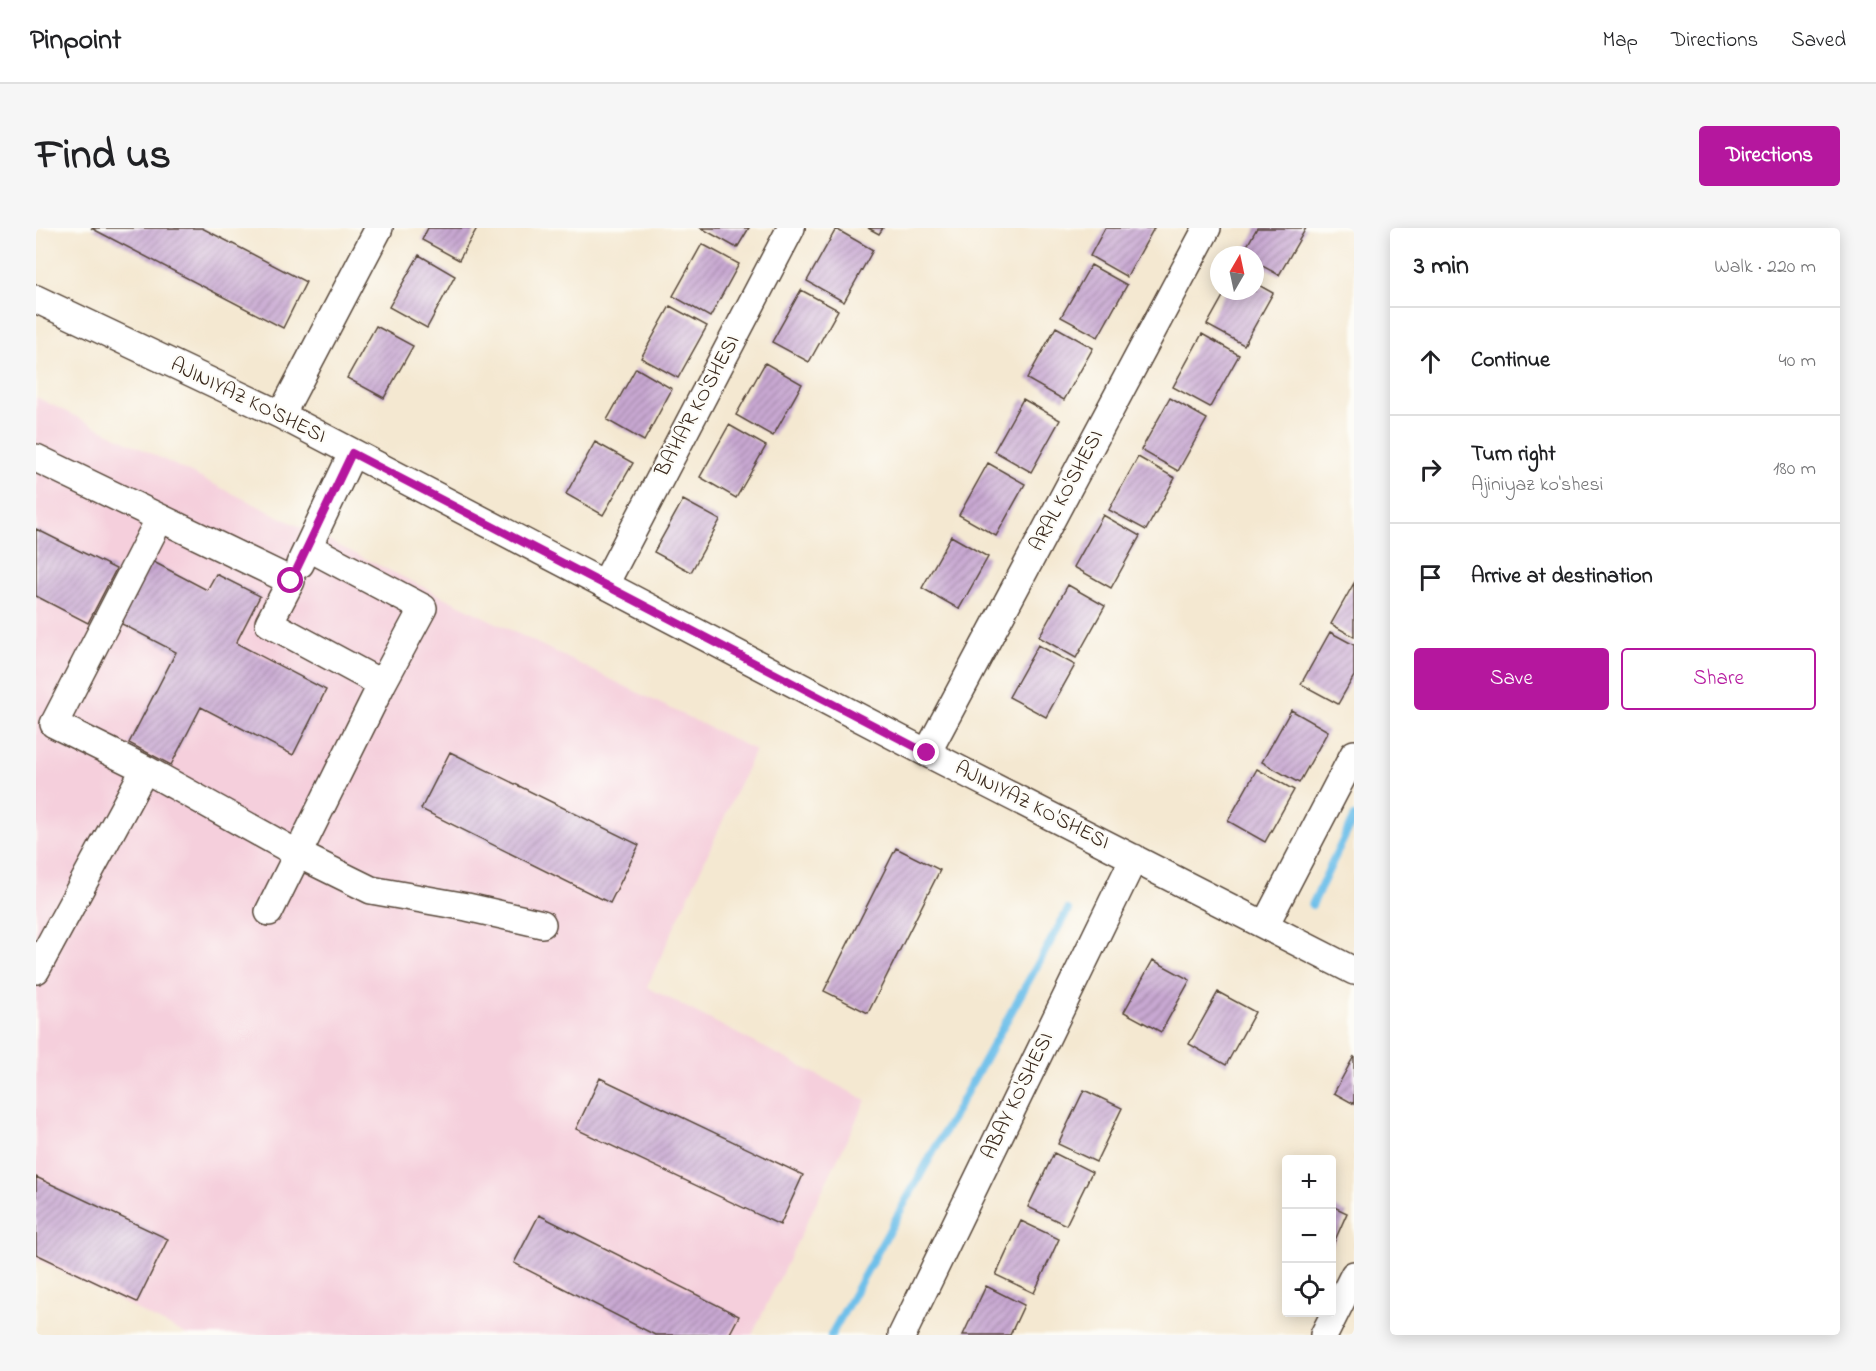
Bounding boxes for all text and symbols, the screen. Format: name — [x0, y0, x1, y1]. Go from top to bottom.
text: Pinpoint — [30, 21, 121, 62]
text: Map — [1602, 26, 1638, 56]
text: Directions — [1671, 26, 1758, 56]
text: Saved — [1791, 26, 1846, 56]
text: Find us — [36, 126, 171, 187]
button: Directions — [1699, 126, 1840, 186]
north arrow — [1210, 246, 1264, 300]
text: 3 min — [1414, 248, 1469, 286]
text: Walk · 220 m — [1714, 253, 1816, 282]
street label: BA'HA'R KO'SHESI — [648, 330, 748, 483]
icon: ahead — [1414, 345, 1447, 378]
text: Continue — [1471, 345, 1550, 377]
text: 40 m — [1779, 347, 1816, 376]
street label: AJINIYAZ KO'SHESI — [165, 350, 331, 452]
street label: ARAL KO'SHESI — [1022, 425, 1112, 557]
text: Turn right — [1471, 439, 1556, 471]
icon: right — [1414, 453, 1447, 486]
text: 180 m — [1773, 455, 1816, 484]
text: Ajiniyaz ko'shesi — [1471, 471, 1603, 500]
icon: arrive — [1414, 561, 1447, 594]
text: Arrive at destination — [1471, 561, 1653, 593]
route start — [277, 567, 303, 593]
button: Save — [1414, 648, 1609, 710]
button: Share — [1621, 648, 1816, 710]
route end — [913, 739, 939, 765]
street label: AJINIYAZ KO'SHESI — [949, 754, 1115, 858]
street label: ABAY KO'SHESI — [974, 1027, 1062, 1165]
map controls — [1282, 1155, 1336, 1317]
button: + — [1282, 1155, 1336, 1209]
button: − — [1282, 1209, 1336, 1263]
button: locate — [1282, 1263, 1336, 1317]

